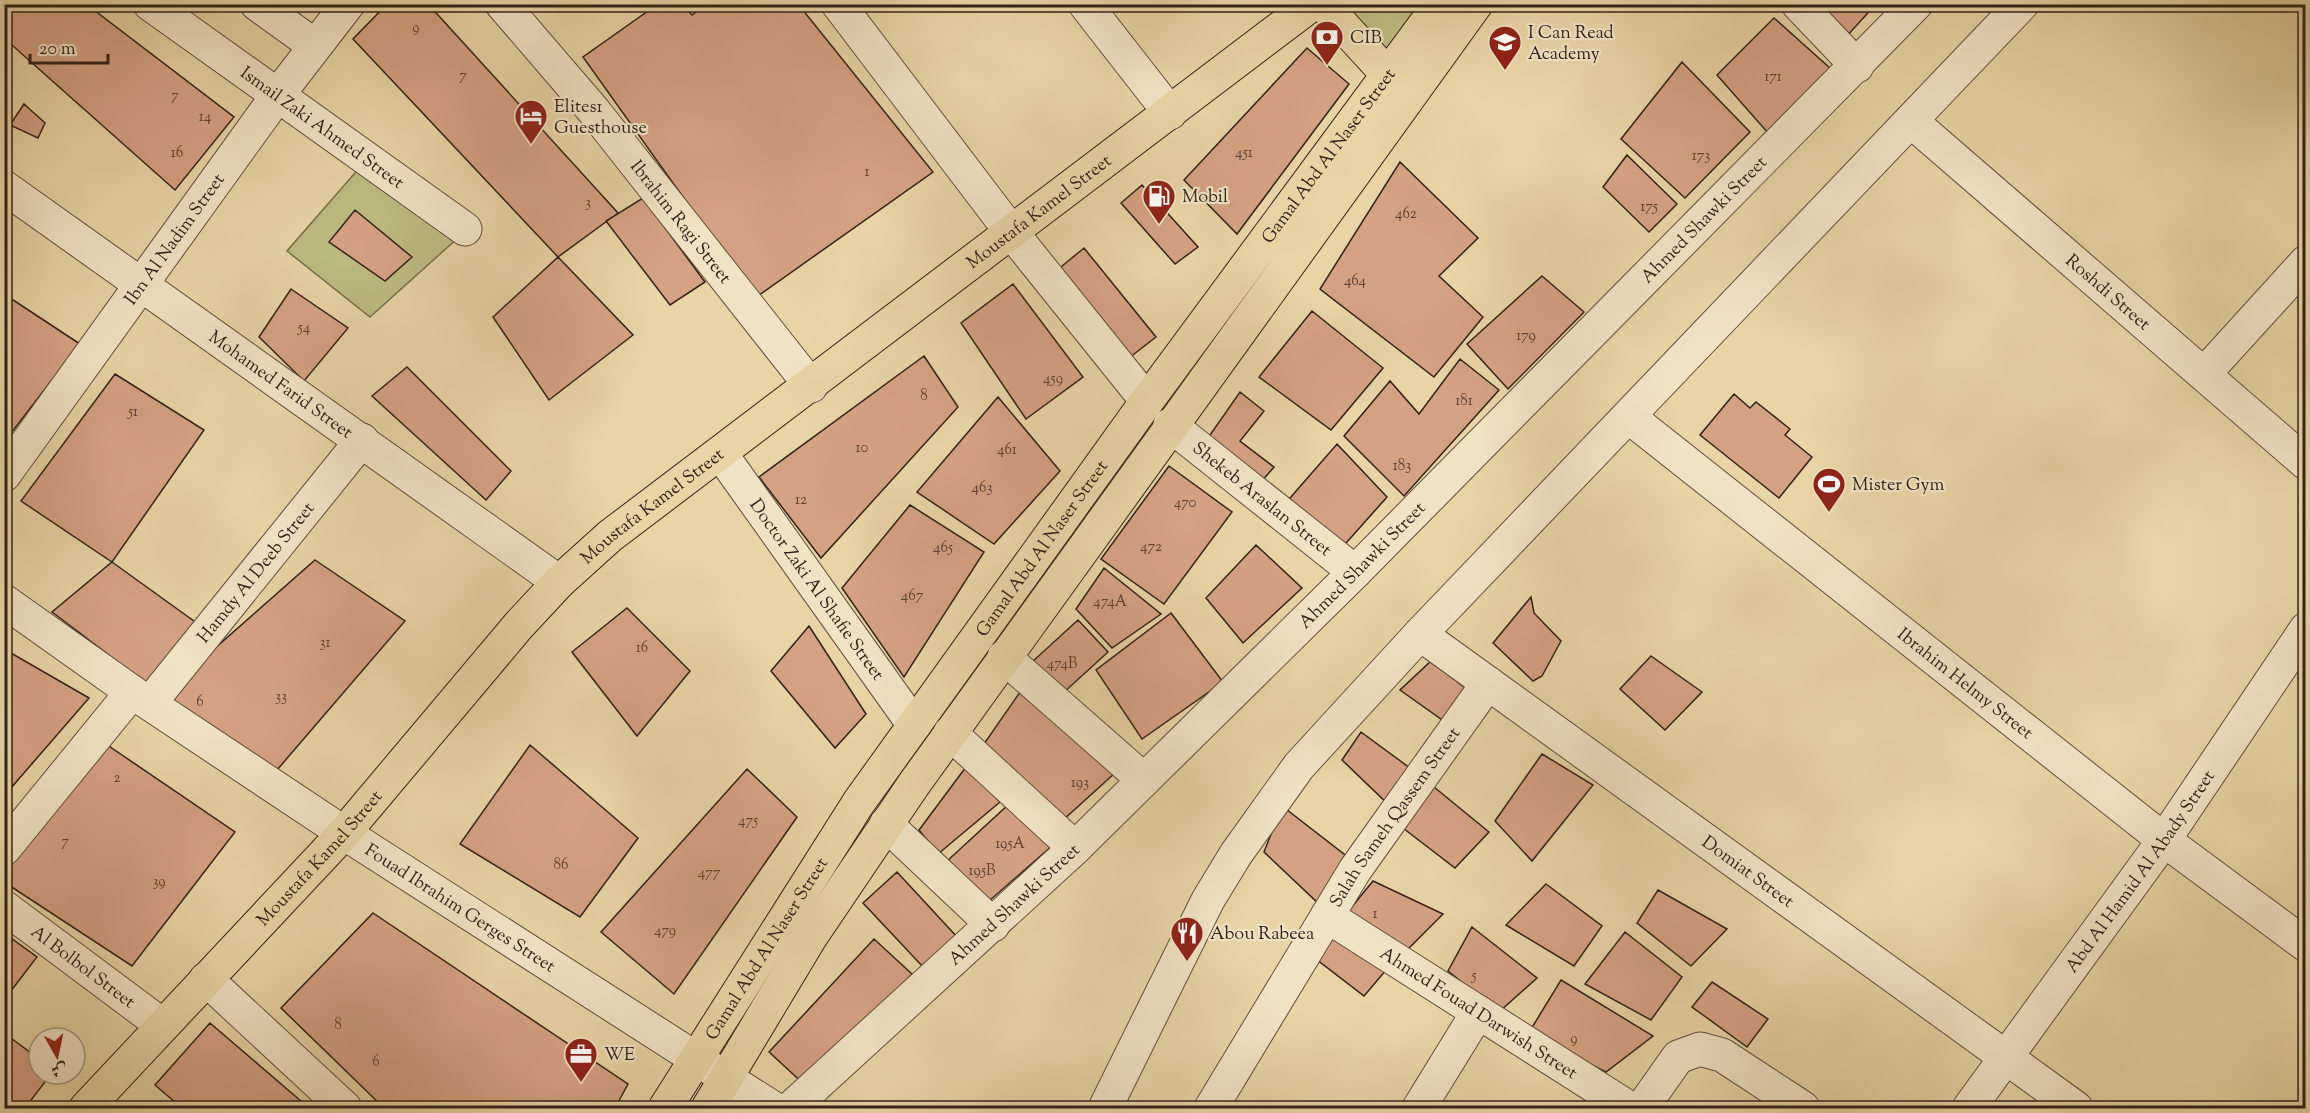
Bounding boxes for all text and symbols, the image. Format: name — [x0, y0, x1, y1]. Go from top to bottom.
house number: 9 — [412, 18, 420, 39]
bank icon: CIB — [1309, 19, 1345, 66]
place label: I Can Read Academy — [1528, 21, 1614, 68]
school or university icon: I Can Read Academy — [1487, 24, 1523, 71]
place label: CIB — [1350, 26, 1382, 52]
scale bar — [30, 27, 108, 65]
text: 20 m — [39, 37, 76, 63]
street label: Ismail Zaki Ahmed Street — [234, 61, 409, 196]
street label: Gamal Abd Al Naser Street — [1256, 64, 1403, 250]
house number: 7 — [459, 66, 467, 87]
house number: 171 — [1764, 67, 1782, 88]
house number: 7 — [171, 86, 179, 107]
place label: Elites1 Guesthouse — [554, 95, 647, 142]
hotel icon: Elites1 Guesthouse — [513, 98, 549, 145]
house number: 14 — [199, 107, 212, 128]
house number: 16 — [171, 143, 183, 164]
house number: 451 — [1235, 143, 1253, 164]
house number: 173 — [1692, 146, 1710, 167]
street label: Moustafa Kamel Street — [962, 149, 1118, 276]
street label: Ahmed Shawki Street — [1636, 151, 1774, 290]
street label: Ibrahim Ragi Street — [623, 156, 737, 290]
house number: 1 — [864, 162, 870, 183]
street label: Ibn Al Nadim Street — [119, 169, 232, 311]
fuel station icon: Mobil — [1141, 178, 1177, 225]
place label: Mobil — [1182, 185, 1228, 211]
house number: 3 — [585, 193, 591, 214]
house number: 175 — [1640, 197, 1658, 218]
house number: 462 — [1395, 204, 1417, 225]
street label: Roshdi Street — [2059, 249, 2155, 338]
house number: 464 — [1344, 271, 1367, 292]
house number: 54 — [297, 318, 311, 339]
street label: Mohamed Farid Street — [202, 325, 357, 446]
house number: 179 — [1516, 326, 1536, 347]
house number: 459 — [1043, 369, 1063, 390]
house number: 8 — [920, 386, 928, 407]
house number: 181 — [1455, 391, 1473, 412]
house number: 51 — [127, 402, 138, 423]
street label: Shekeb Araslan Street — [1186, 436, 1336, 564]
house number: 10 — [856, 438, 869, 459]
house number: 461 — [997, 440, 1017, 461]
street label: Moustafa Kamel Street — [576, 443, 730, 572]
street label: Gamal Abd Al Naser Street — [971, 455, 1115, 643]
house number: 183 — [1393, 456, 1411, 477]
sports icon: Mister Gym — [1811, 466, 1847, 513]
place label: Mister Gym — [1852, 473, 1945, 499]
house number: 463 — [972, 478, 992, 499]
house number: 12 — [795, 490, 807, 511]
house number: 470 — [1174, 493, 1196, 514]
street label: Doctor Zaki Al Shafie Street — [742, 494, 889, 687]
street label: Hamdy Al Deeb Street — [192, 497, 322, 650]
street label: Ahmed Shawki Street — [1294, 497, 1432, 636]
house number: 472 — [1140, 537, 1162, 558]
house number: 465 — [933, 538, 953, 559]
house number: 467 — [901, 586, 924, 607]
house number: 474A — [1093, 592, 1127, 613]
street label: Ibrahim Helmy Street — [1891, 623, 2038, 747]
house number: 31 — [319, 633, 331, 654]
house number: 16 — [636, 638, 648, 659]
house number: 474B — [1046, 654, 1078, 675]
house number: 33 — [275, 687, 287, 708]
house number: 6 — [196, 692, 204, 713]
street label: Salah Sameh Qassem Street — [1324, 723, 1468, 913]
street label: Abd Al Hamid Al Abady Street — [2060, 766, 2222, 979]
house number: 2 — [113, 768, 121, 789]
house number: 193 — [1071, 773, 1089, 794]
street label: Moustafa Kamel Street — [252, 785, 390, 933]
house number: 475 — [738, 811, 758, 832]
street label: Domiat Street — [1695, 830, 1799, 915]
house number: 7 — [61, 832, 69, 853]
house number: 195A — [995, 834, 1025, 855]
street label: Ahmed Shawki Street — [944, 838, 1087, 973]
street label: Fouad Ibrahim Gerges Street — [359, 839, 560, 980]
street label: Gamal Abd Al Naser Street — [700, 853, 836, 1046]
house number: 86 — [554, 855, 568, 876]
house number: 195B — [969, 861, 996, 882]
house number: 477 — [698, 863, 721, 884]
house number: 39 — [152, 872, 166, 893]
house number: 1 — [1372, 904, 1378, 925]
restaurant icon: Abou Rabeea — [1169, 915, 1205, 962]
street label: Al Bolbol Street — [24, 920, 140, 1016]
house number: 479 — [654, 921, 676, 942]
place label: Abou Rabeea — [1210, 922, 1314, 948]
street label: Ahmed Fouad Darwish Street — [1374, 942, 1582, 1087]
house number: 5 — [1470, 966, 1477, 987]
house number: 8 — [334, 1015, 342, 1036]
north arrow — [27, 1026, 87, 1086]
house number: 9 — [1570, 1029, 1578, 1050]
office icon: WE — [563, 1036, 599, 1083]
place label: WE — [604, 1043, 635, 1069]
house number: 6 — [372, 1052, 380, 1073]
text: ش — [49, 1056, 69, 1081]

